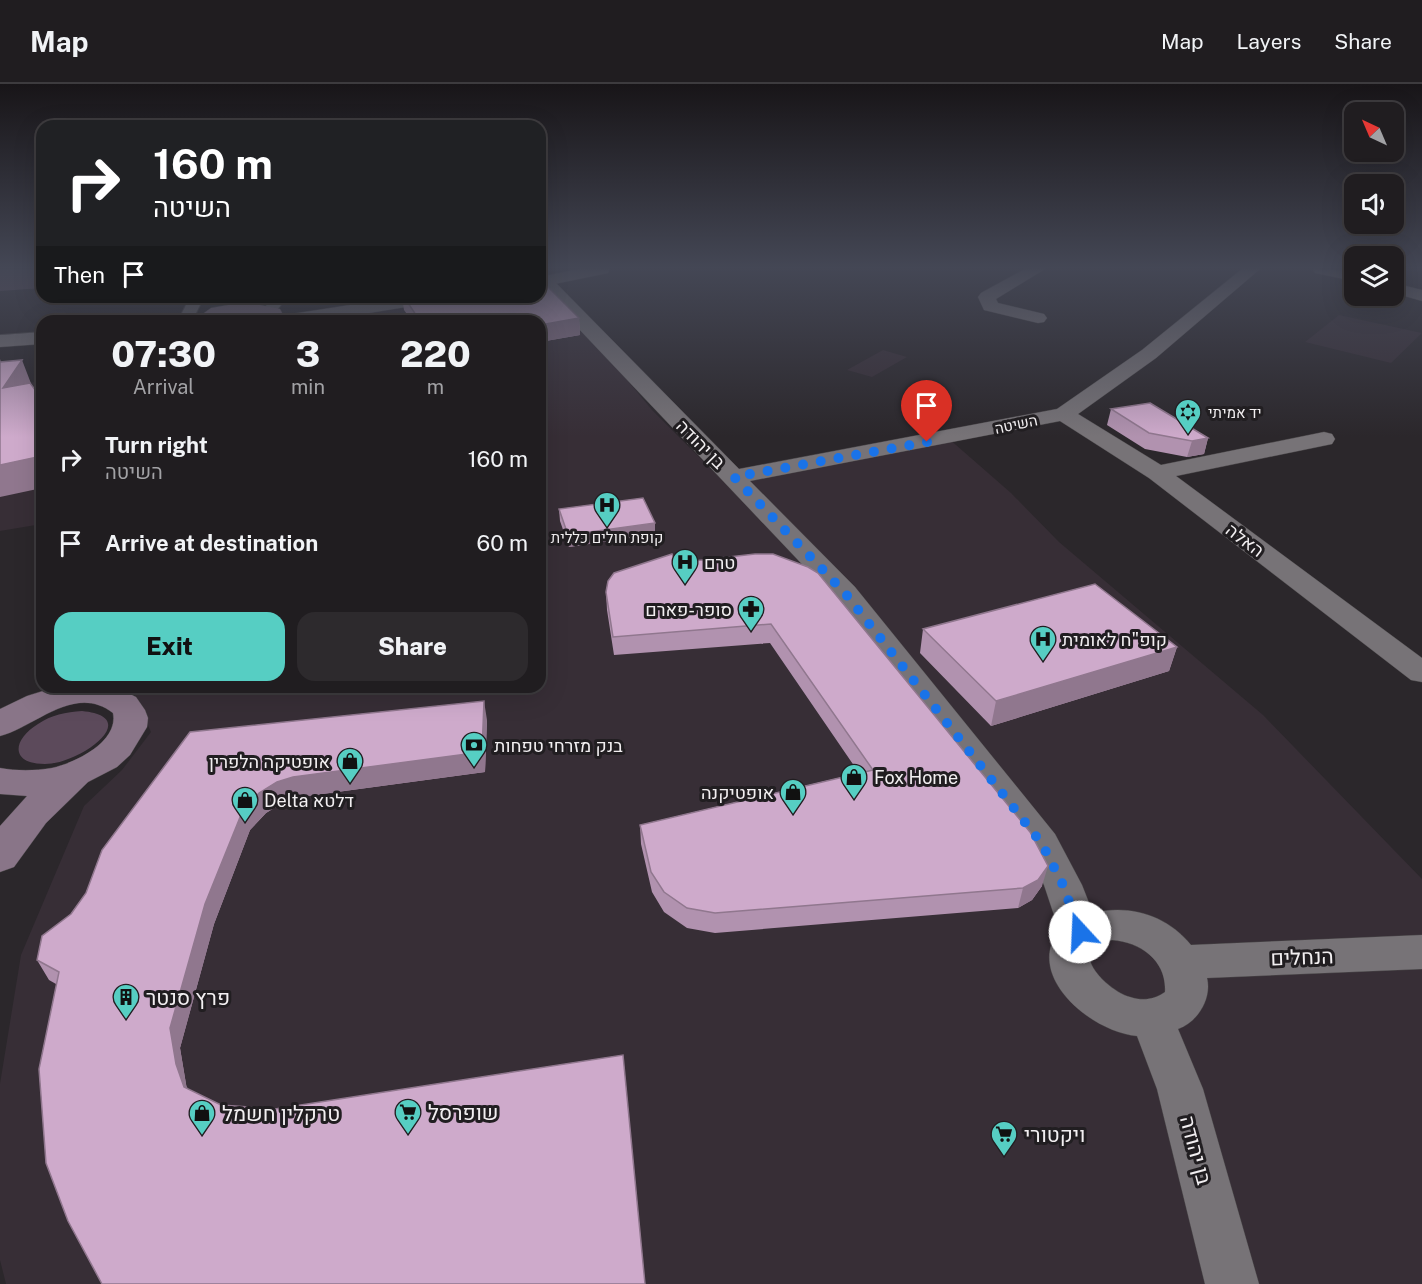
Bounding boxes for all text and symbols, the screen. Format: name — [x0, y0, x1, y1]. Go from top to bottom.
text: Map — [30, 25, 89, 58]
text: Map — [1161, 29, 1204, 54]
text: Layers — [1237, 29, 1301, 54]
text: Share — [1334, 29, 1392, 54]
north arrow — [1344, 102, 1404, 162]
map controls — [1344, 102, 1404, 306]
text: 160 m — [153, 139, 273, 188]
icon: right — [54, 144, 132, 222]
button: sound — [1344, 174, 1404, 234]
text: השיטה — [153, 191, 231, 223]
button: layers — [1344, 246, 1404, 306]
icon: arrive — [117, 258, 150, 291]
text: Then — [54, 262, 105, 288]
text: 07:30 — [111, 333, 216, 375]
text: 3 — [296, 333, 320, 375]
text: 220 — [400, 333, 471, 375]
text: Arrival — [133, 375, 194, 399]
text: min — [291, 375, 325, 399]
text: m — [427, 375, 444, 399]
pin — [901, 380, 952, 442]
icon: arrive — [910, 389, 943, 422]
synagogue icon: יד אמיתי — [1173, 397, 1203, 435]
place label: יד אמיתי — [1208, 404, 1262, 421]
street label: השיטה — [993, 411, 1039, 437]
street label: בן יהודה — [672, 415, 730, 473]
text: Turn right — [105, 432, 208, 458]
icon: right — [54, 443, 87, 476]
text: 160 m — [468, 446, 528, 472]
text: השיטה — [105, 460, 163, 484]
hospital icon: קופת חולים כללית — [592, 490, 622, 528]
street label: האלה — [1222, 519, 1268, 561]
icon: arrive — [54, 527, 87, 560]
place label: קופת חולים כללית — [551, 529, 663, 546]
text: Arrive at destination — [105, 530, 318, 556]
text: 60 m — [477, 530, 528, 556]
hospital icon: טרם — [670, 547, 700, 585]
place label: טרם — [704, 552, 735, 573]
pharmacy icon: סופר-פארם — [736, 594, 766, 632]
place label: סופר-פארם — [645, 599, 732, 620]
button: Exit — [54, 612, 285, 681]
button: Share — [297, 612, 528, 681]
hospital icon: קופ"ח לאומית — [1028, 624, 1058, 662]
place label: קופ"ח לאומית — [1062, 629, 1167, 650]
bank icon: בנק מזרחי טפחות — [459, 730, 489, 768]
place label: בנק מזרחי טפחות — [494, 735, 623, 756]
shop icon: אופטיקה הלפרין — [335, 746, 365, 784]
place label: אופטיקה הלפרין — [209, 751, 330, 772]
shop icon: Fox Home — [839, 762, 869, 800]
place label: Fox Home — [874, 767, 958, 788]
shop icon: אופטיקנה — [778, 777, 808, 815]
place label: אופטיקנה — [701, 782, 774, 803]
shop icon: Delta דלטא — [230, 785, 260, 823]
place label: Delta דלטא — [264, 790, 354, 811]
position arrow — [1048, 900, 1112, 964]
street label: הנחלים — [1270, 943, 1334, 971]
building icon: פרץ סנטר — [111, 982, 141, 1020]
place label: פרץ סנטר — [146, 985, 230, 1010]
supermarket icon: שופרסל — [393, 1097, 423, 1135]
shop icon: טרקלין חשמל — [187, 1098, 217, 1136]
place label: שופרסל — [428, 1100, 499, 1125]
place label: טרקלין חשמל — [222, 1101, 340, 1126]
street label: בן יהודה — [1175, 1113, 1217, 1187]
supermarket icon: ויקטורי — [989, 1119, 1019, 1157]
place label: ויקטורי — [1024, 1122, 1085, 1147]

